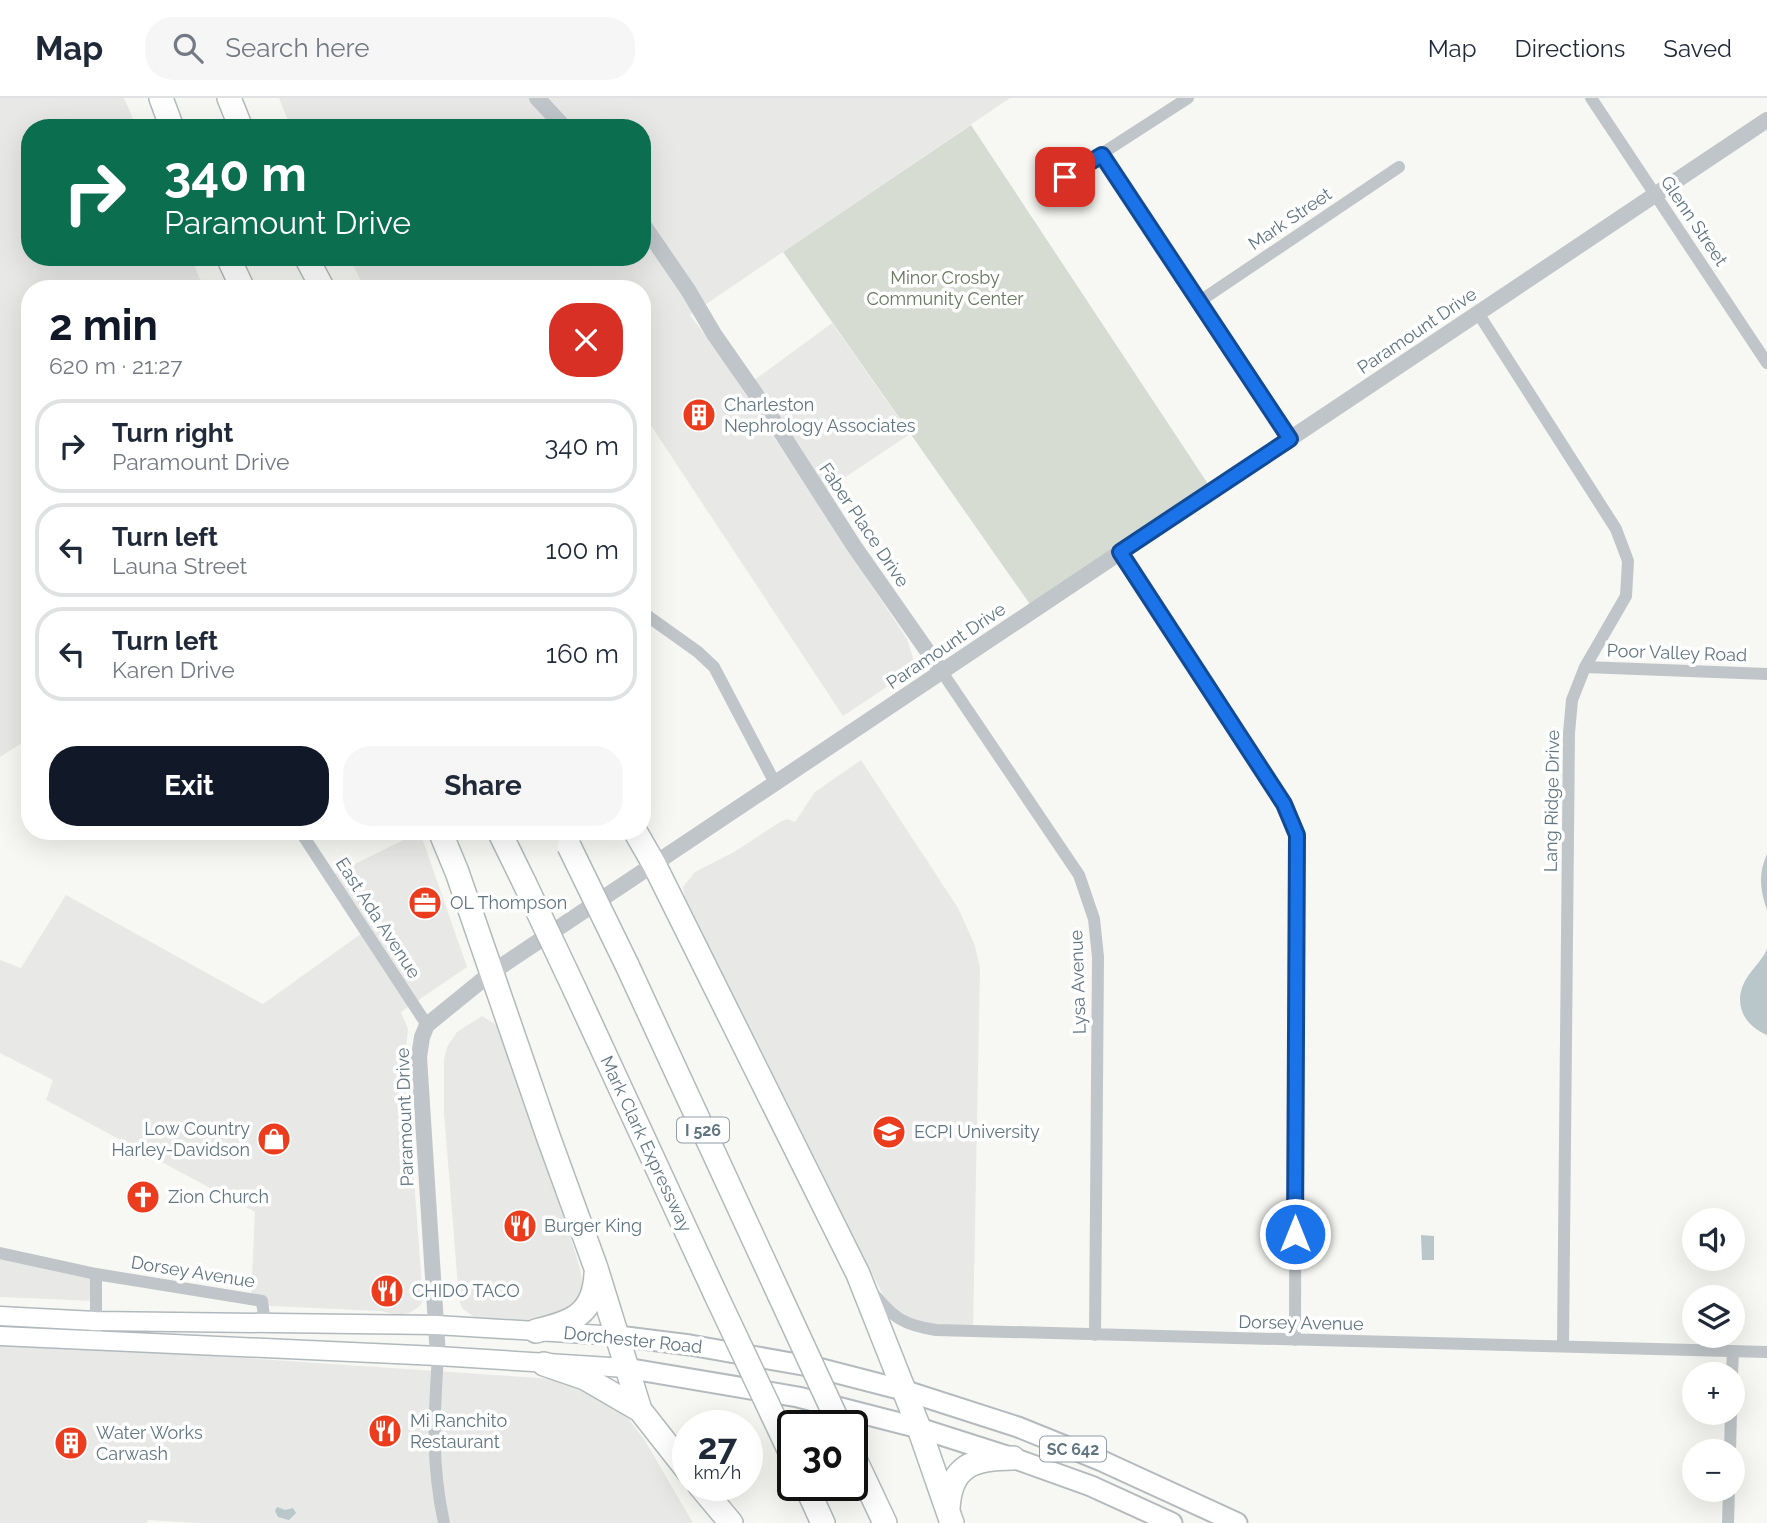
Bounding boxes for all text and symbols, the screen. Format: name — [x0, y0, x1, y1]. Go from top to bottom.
search box — [145, 17, 635, 80]
text: Map — [35, 29, 103, 68]
icon: search — [169, 29, 207, 67]
text: Search here — [225, 33, 370, 63]
text: Map — [1428, 34, 1477, 63]
text: Directions — [1515, 34, 1625, 63]
text: Saved — [1663, 34, 1732, 63]
text: 340 m — [164, 145, 307, 202]
icon: right — [49, 147, 140, 238]
pin — [1035, 147, 1095, 207]
icon: arrive — [1046, 158, 1084, 196]
street label: Glenn Street — [1657, 172, 1732, 270]
street label: Mark Street — [1244, 183, 1335, 254]
text: Paramount Drive — [164, 204, 411, 241]
park label: Minor Crosby Community Center — [866, 267, 1024, 309]
street label: Paramount Drive — [1353, 283, 1481, 378]
text: 2 min — [49, 301, 158, 350]
button: close — [549, 303, 623, 377]
text: 620 m · 21:27 — [49, 352, 182, 379]
place label: Charleston Nephrology Associates — [724, 394, 916, 436]
building icon: Charleston Nephrology Associates — [680, 396, 718, 434]
text: Turn right — [112, 418, 233, 448]
icon: right — [53, 427, 91, 465]
text: 340 m — [544, 431, 619, 461]
text: Paramount Drive — [112, 448, 290, 475]
street label: Faber Place Drive — [815, 459, 914, 591]
text: Turn left — [112, 522, 218, 552]
icon: left — [53, 531, 91, 569]
text: 100 m — [546, 535, 619, 565]
text: Launa Street — [112, 552, 247, 579]
street label: Paramount Drive — [882, 598, 1010, 693]
text: Turn left — [112, 626, 218, 656]
icon: left — [53, 635, 91, 673]
text: 160 m — [546, 639, 619, 669]
street label: Poor Valley Road — [1606, 640, 1748, 665]
text: Karen Drive — [112, 656, 235, 683]
street label: Lang Ridge Drive — [1540, 729, 1563, 872]
button: Exit — [49, 746, 329, 826]
button: Share — [343, 746, 623, 826]
street label: East Ada Avenue — [332, 853, 425, 982]
office icon: OL Thompson — [406, 884, 444, 922]
place label: OL Thompson — [450, 892, 567, 913]
street label: Lysa Avenue — [1065, 929, 1090, 1034]
street label: Paramount Drive — [392, 1047, 417, 1187]
street label: Mark Clark Expressway — [596, 1052, 697, 1235]
school or university icon: ECPI University — [870, 1113, 908, 1151]
place label: Low Country Harley-Davidson — [111, 1118, 250, 1160]
road number: I 526 — [677, 1118, 729, 1142]
shop icon: Low Country Harley-Davidson — [255, 1120, 293, 1158]
place label: ECPI University — [914, 1121, 1040, 1142]
church icon: Zion Church — [124, 1178, 162, 1216]
place label: Zion Church — [168, 1186, 269, 1207]
position arrow — [1258, 1197, 1332, 1271]
restaurant icon: Burger King — [501, 1207, 539, 1245]
map controls — [1682, 1208, 1745, 1502]
button: sound — [1682, 1208, 1745, 1271]
place label: Burger King — [544, 1215, 642, 1236]
street label: Dorsey Avenue — [130, 1251, 257, 1292]
restaurant icon: CHIDO TACO — [368, 1272, 406, 1310]
place label: CHIDO TACO — [412, 1280, 520, 1301]
button: layers — [1682, 1285, 1745, 1348]
street label: Dorsey Avenue — [1238, 1311, 1364, 1334]
street label: Dorchester Road — [563, 1322, 703, 1357]
button: + — [1682, 1362, 1745, 1425]
place label: Mi Ranchito Restaurant — [410, 1410, 507, 1452]
speed limit sign: 30 — [777, 1410, 868, 1501]
restaurant icon: Mi Ranchito Restaurant — [366, 1412, 404, 1450]
place label: Water Works Carwash — [96, 1422, 203, 1464]
building icon: Water Works Carwash — [52, 1424, 90, 1462]
text: 27 — [698, 1426, 737, 1467]
road number: SC 642 — [1040, 1436, 1106, 1462]
button: − — [1682, 1439, 1745, 1502]
text: km/h — [694, 1462, 741, 1483]

